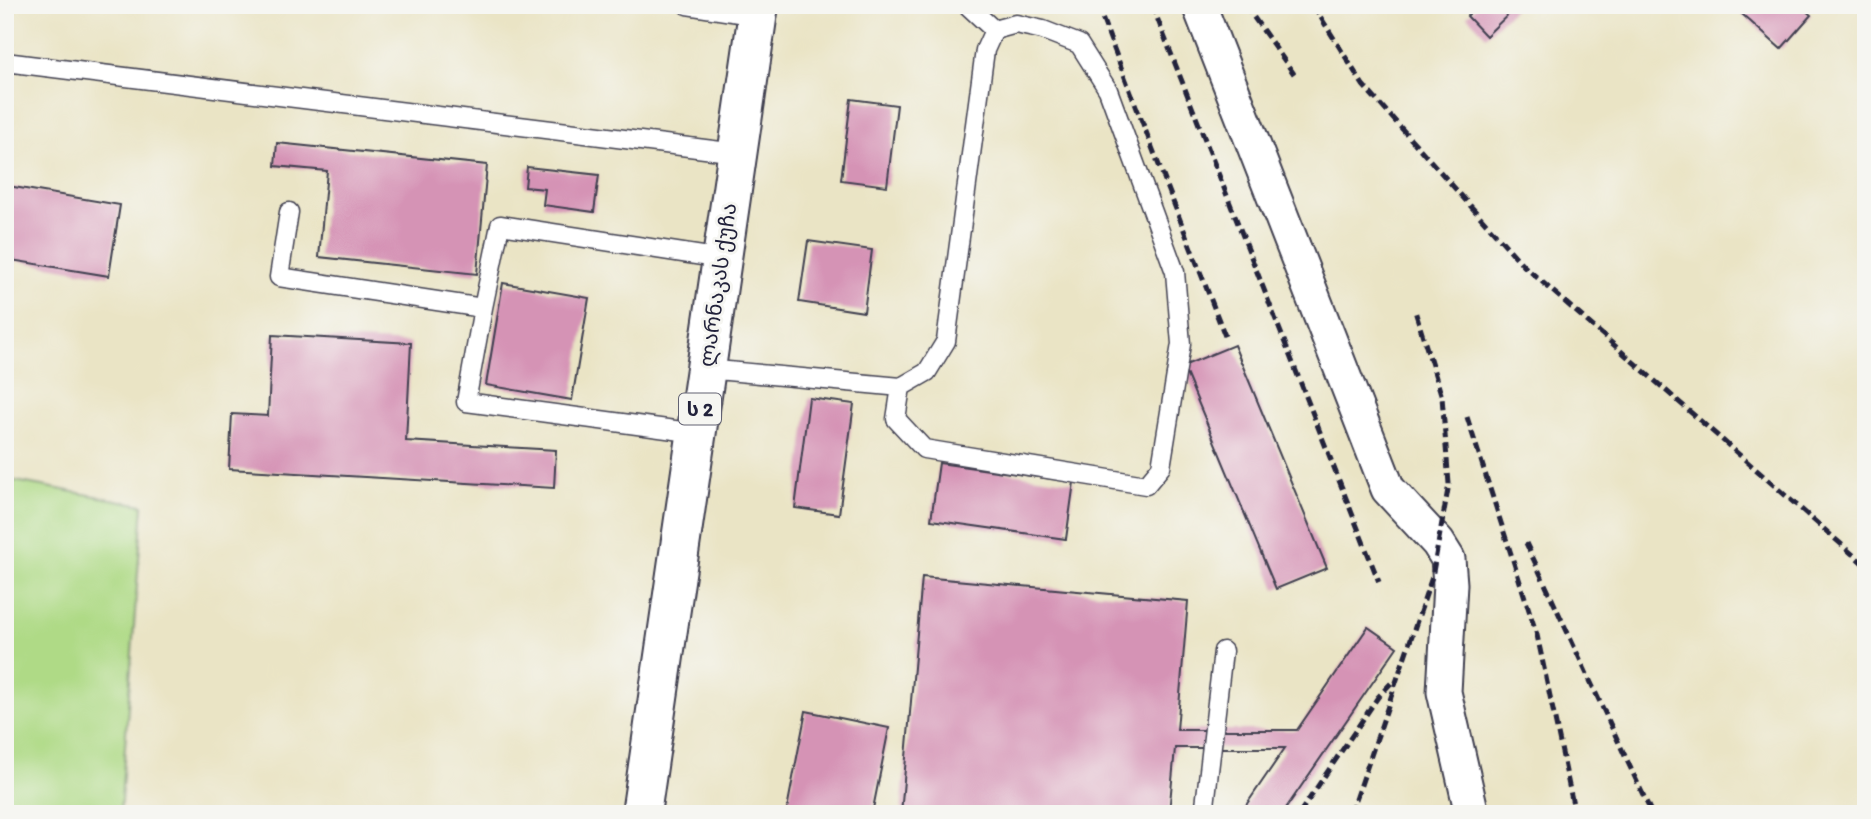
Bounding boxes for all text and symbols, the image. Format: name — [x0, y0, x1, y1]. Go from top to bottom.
street label: ლარნაკას ქუჩა — [694, 201, 742, 369]
road number: ს 2 — [679, 394, 721, 424]

